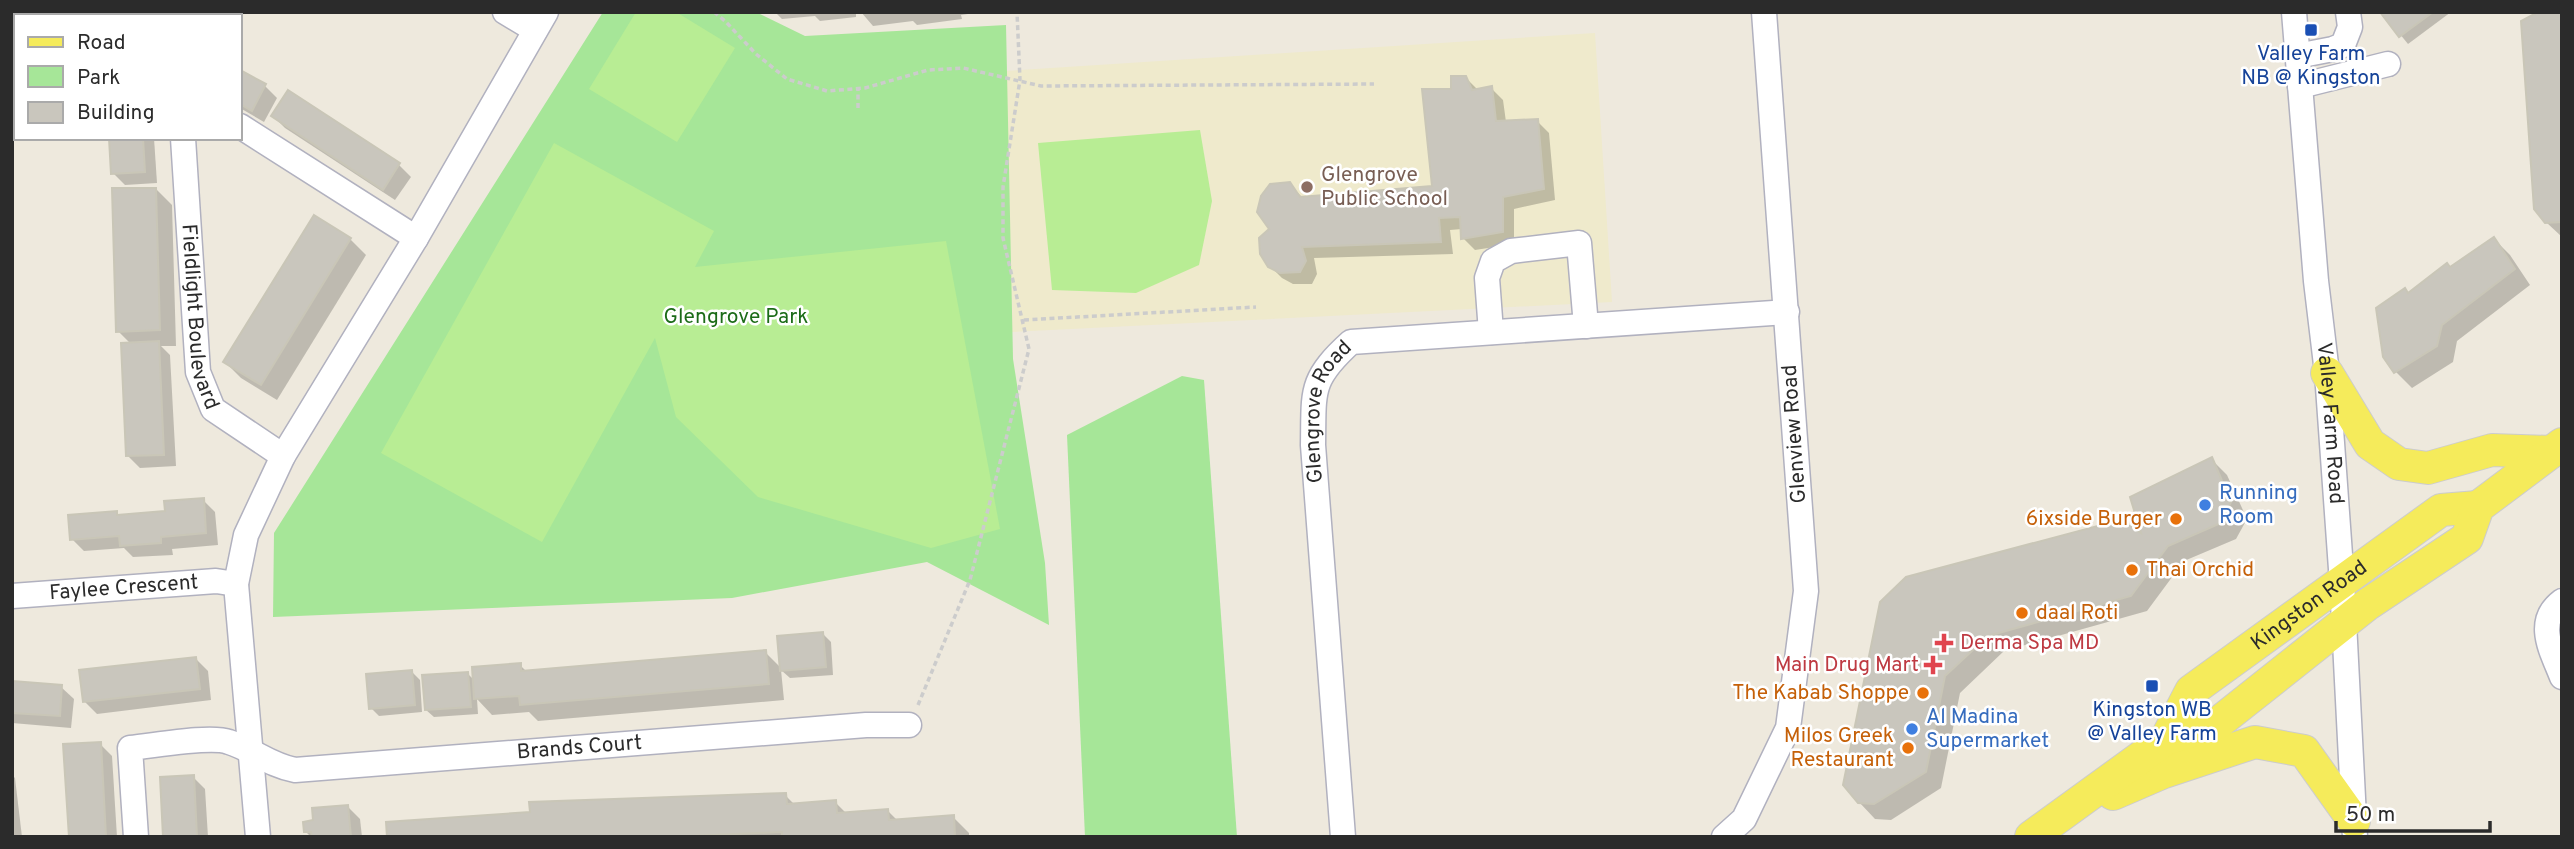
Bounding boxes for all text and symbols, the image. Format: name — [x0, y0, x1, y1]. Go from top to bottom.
legend — [14, 14, 242, 140]
marker: Valley Farm NB @ Kingston — [2303, 22, 2319, 38]
text: Road — [77, 30, 126, 57]
place label: Valley Farm NB @ Kingston — [2241, 41, 2381, 92]
text: Park — [77, 65, 120, 92]
text: Building — [77, 100, 155, 127]
place label: Glengrove Public School — [1321, 162, 1448, 213]
marker: Glengrove Public School — [1299, 179, 1315, 195]
street label: Fieldlight Boulevard — [175, 223, 225, 414]
park label: Glengrove Park — [663, 304, 809, 331]
street label: Glengrove Road — [1299, 335, 1358, 484]
street label: Valley Farm Road — [2310, 341, 2350, 505]
street label: Glenview Road — [1777, 364, 1813, 504]
place label: Running Room — [2219, 480, 2298, 531]
marker: Running Room — [2197, 497, 2213, 513]
place label: 6ixside Burger — [2026, 506, 2162, 533]
marker: 6ixside Burger — [2168, 511, 2184, 527]
street label: Kingston Road — [2246, 554, 2373, 657]
place label: Thai Orchid — [2146, 557, 2254, 584]
marker: Thai Orchid — [2124, 562, 2140, 578]
street label: Faylee Crescent — [48, 569, 199, 607]
place label: daal Roti — [2036, 600, 2118, 627]
marker: daal Roti — [2014, 605, 2030, 621]
place label: Derma Spa MD — [1960, 630, 2099, 657]
marker: Derma Spa MD — [1934, 633, 1954, 653]
place label: Main Drug Mart — [1775, 652, 1919, 679]
marker: Main Drug Mart — [1925, 657, 1941, 673]
marker: Kingston WB @ Valley Farm — [2144, 678, 2160, 694]
place label: The Kabab Shoppe — [1732, 680, 1909, 707]
marker: The Kabab Shoppe — [1915, 685, 1931, 701]
place label: Kingston WB @ Valley Farm — [2087, 697, 2217, 748]
place label: Al Madina Supermarket — [1926, 704, 2049, 755]
marker: Al Madina Supermarket — [1904, 721, 1920, 737]
place label: Milos Greek Restaurant — [1784, 723, 1894, 774]
street label: Brands Court — [516, 729, 643, 766]
marker: Milos Greek Restaurant — [1900, 740, 1916, 756]
scale bar — [2336, 790, 2490, 834]
text: 50 m — [2346, 802, 2395, 829]

